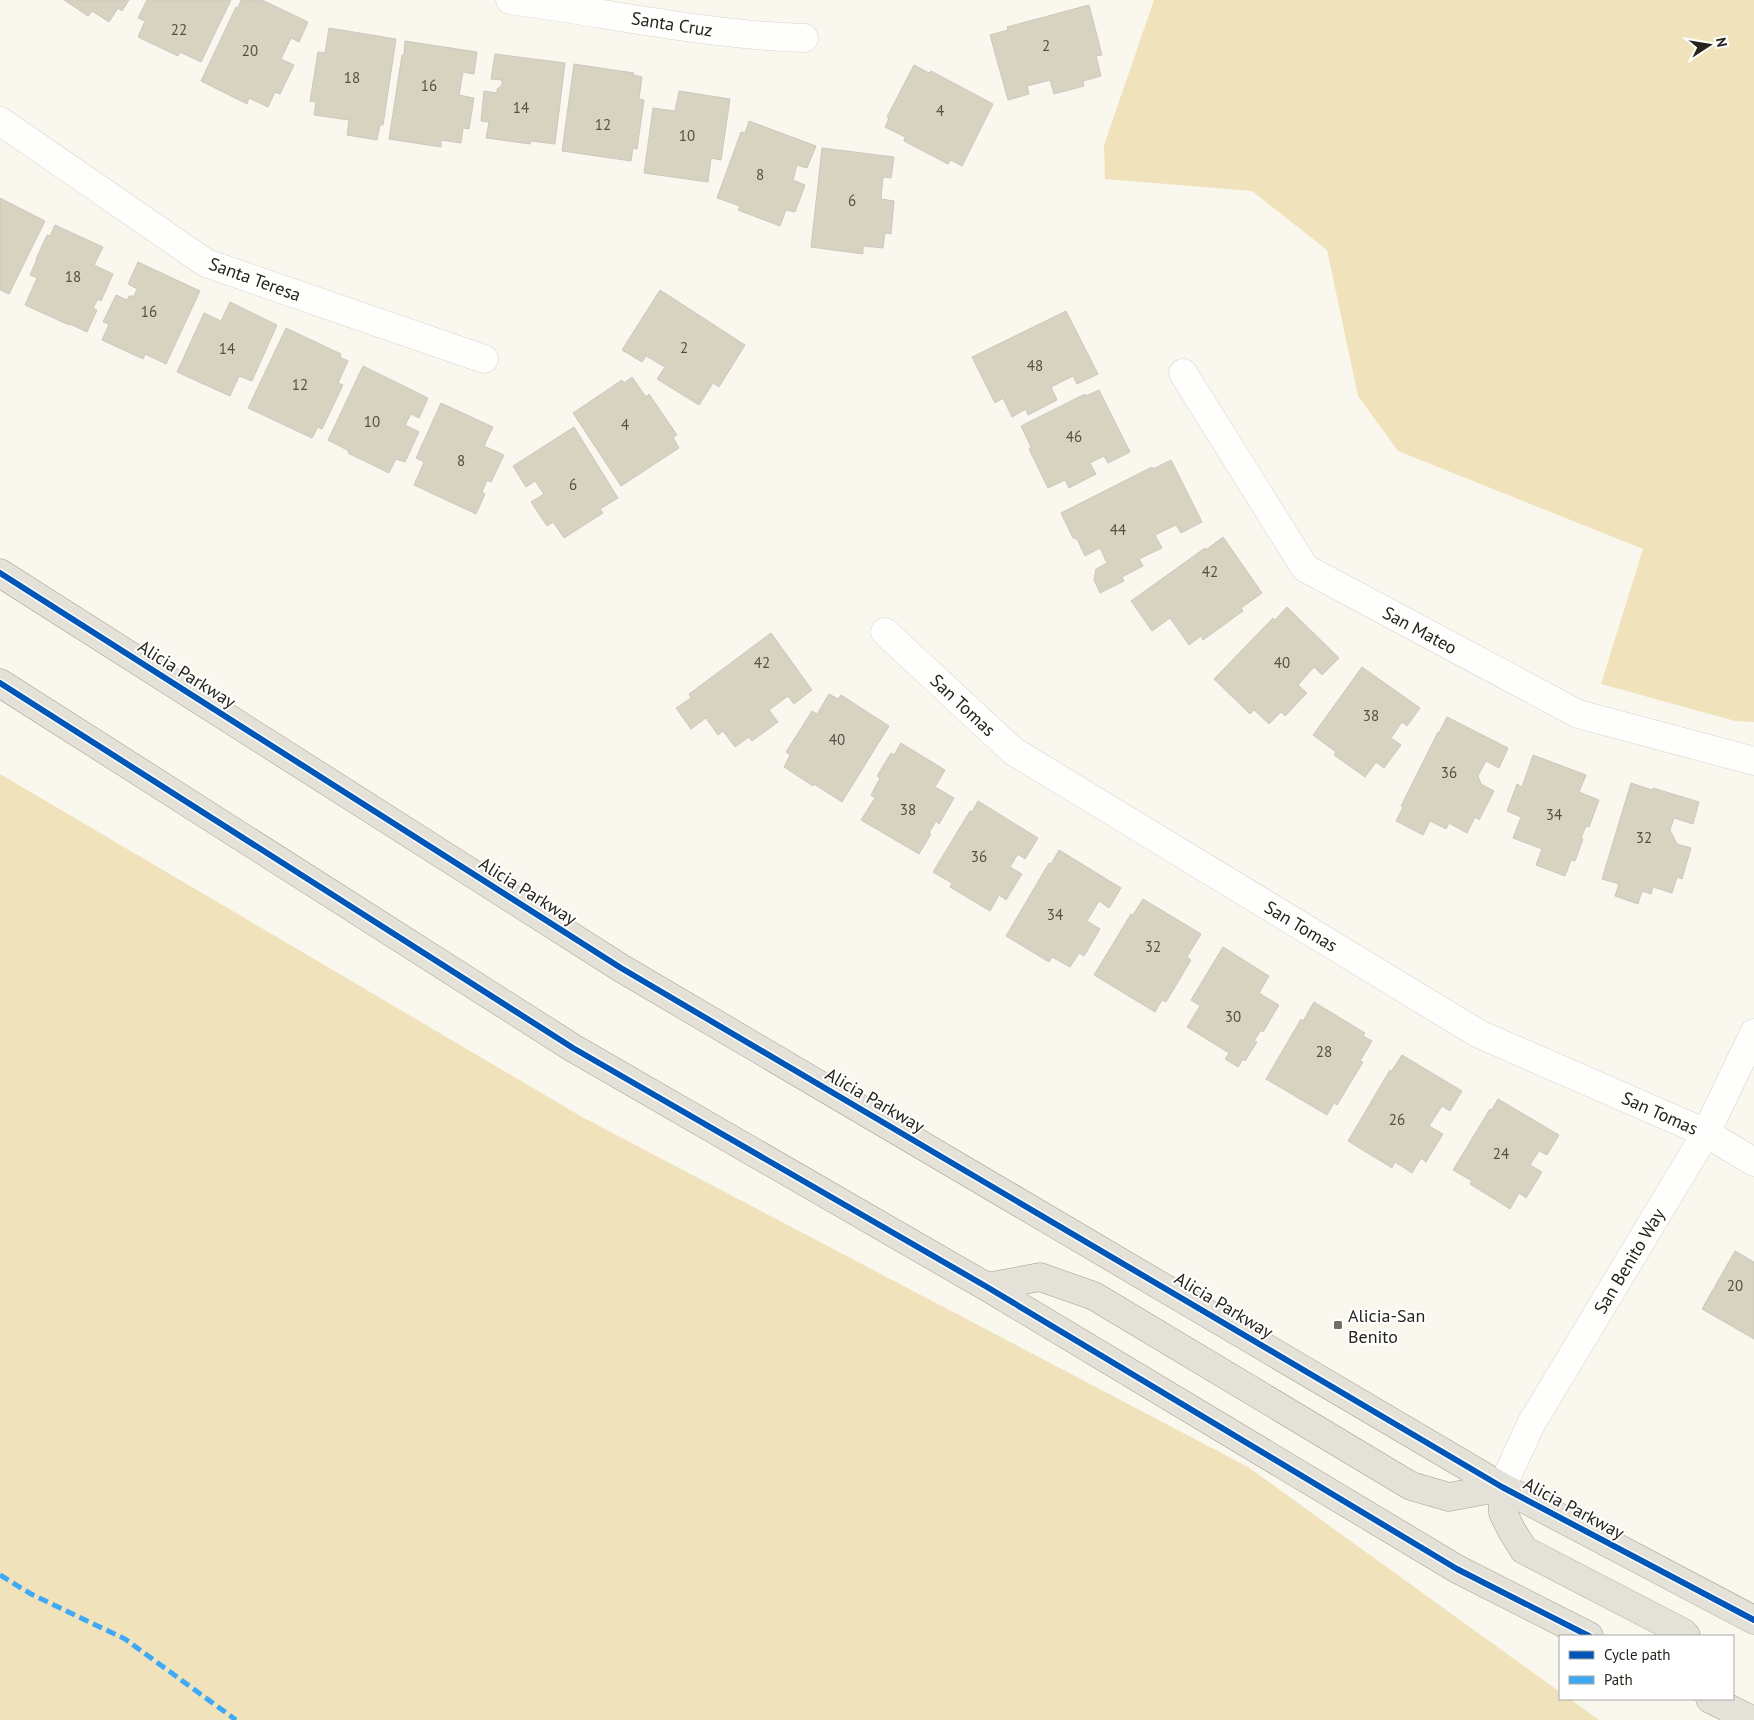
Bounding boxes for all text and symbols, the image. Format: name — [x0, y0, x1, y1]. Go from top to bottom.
street label: Santa Cruz — [630, 6, 714, 42]
house number: 22 — [171, 20, 187, 39]
north arrow — [1684, 20, 1734, 70]
house number: 2 — [1042, 36, 1050, 55]
text: N — [1712, 36, 1731, 49]
house number: 20 — [242, 41, 258, 60]
house number: 18 — [344, 68, 360, 87]
house number: 16 — [421, 76, 437, 95]
house number: 14 — [513, 98, 529, 117]
house number: 4 — [936, 101, 944, 120]
house number: 12 — [595, 115, 611, 134]
house number: 10 — [679, 126, 695, 145]
house number: 8 — [756, 165, 764, 184]
house number: 6 — [848, 191, 856, 210]
street label: Santa Teresa — [206, 252, 304, 306]
house number: 18 — [65, 267, 81, 286]
house number: 16 — [141, 302, 157, 321]
house number: 2 — [680, 338, 688, 357]
house number: 14 — [219, 339, 235, 358]
house number: 48 — [1027, 356, 1043, 375]
house number: 12 — [292, 375, 308, 394]
house number: 10 — [364, 412, 380, 431]
house number: 4 — [621, 415, 629, 434]
house number: 46 — [1066, 427, 1082, 446]
house number: 8 — [457, 451, 465, 470]
house number: 6 — [569, 475, 577, 494]
house number: 44 — [1110, 520, 1126, 539]
house number: 42 — [1202, 562, 1218, 581]
street label: San Mateo — [1379, 601, 1461, 659]
street label: Alicia Parkway — [134, 635, 241, 713]
house number: 42 — [754, 653, 770, 672]
house number: 40 — [1274, 653, 1290, 672]
street label: San Tomas — [926, 669, 1000, 741]
house number: 38 — [1363, 706, 1379, 725]
house number: 40 — [829, 730, 845, 749]
house number: 36 — [1441, 763, 1457, 782]
house number: 38 — [900, 800, 916, 819]
house number: 34 — [1546, 805, 1562, 824]
house number: 32 — [1636, 828, 1652, 847]
house number: 36 — [971, 847, 987, 866]
street label: Alicia Parkway — [475, 852, 582, 930]
street label: San Tomas — [1260, 895, 1342, 957]
house number: 34 — [1047, 905, 1063, 924]
house number: 32 — [1145, 937, 1161, 956]
house number: 30 — [1225, 1007, 1241, 1026]
house number: 28 — [1316, 1042, 1332, 1061]
street label: Alicia Parkway — [821, 1062, 929, 1138]
street label: San Tomas — [1618, 1086, 1702, 1140]
house number: 26 — [1389, 1110, 1405, 1129]
house number: 24 — [1493, 1144, 1509, 1163]
street label: San Benito Way — [1589, 1204, 1670, 1318]
street label: Alicia Parkway — [1171, 1267, 1278, 1344]
house number: 20 — [1727, 1276, 1743, 1295]
place label: Alicia-San Benito — [1348, 1304, 1425, 1348]
marker: Alicia-San Benito — [1332, 1319, 1344, 1331]
street label: Alicia Parkway — [1520, 1472, 1629, 1544]
legend — [1559, 1635, 1734, 1700]
text: Cycle path — [1604, 1645, 1670, 1664]
text: Path — [1604, 1670, 1633, 1689]

